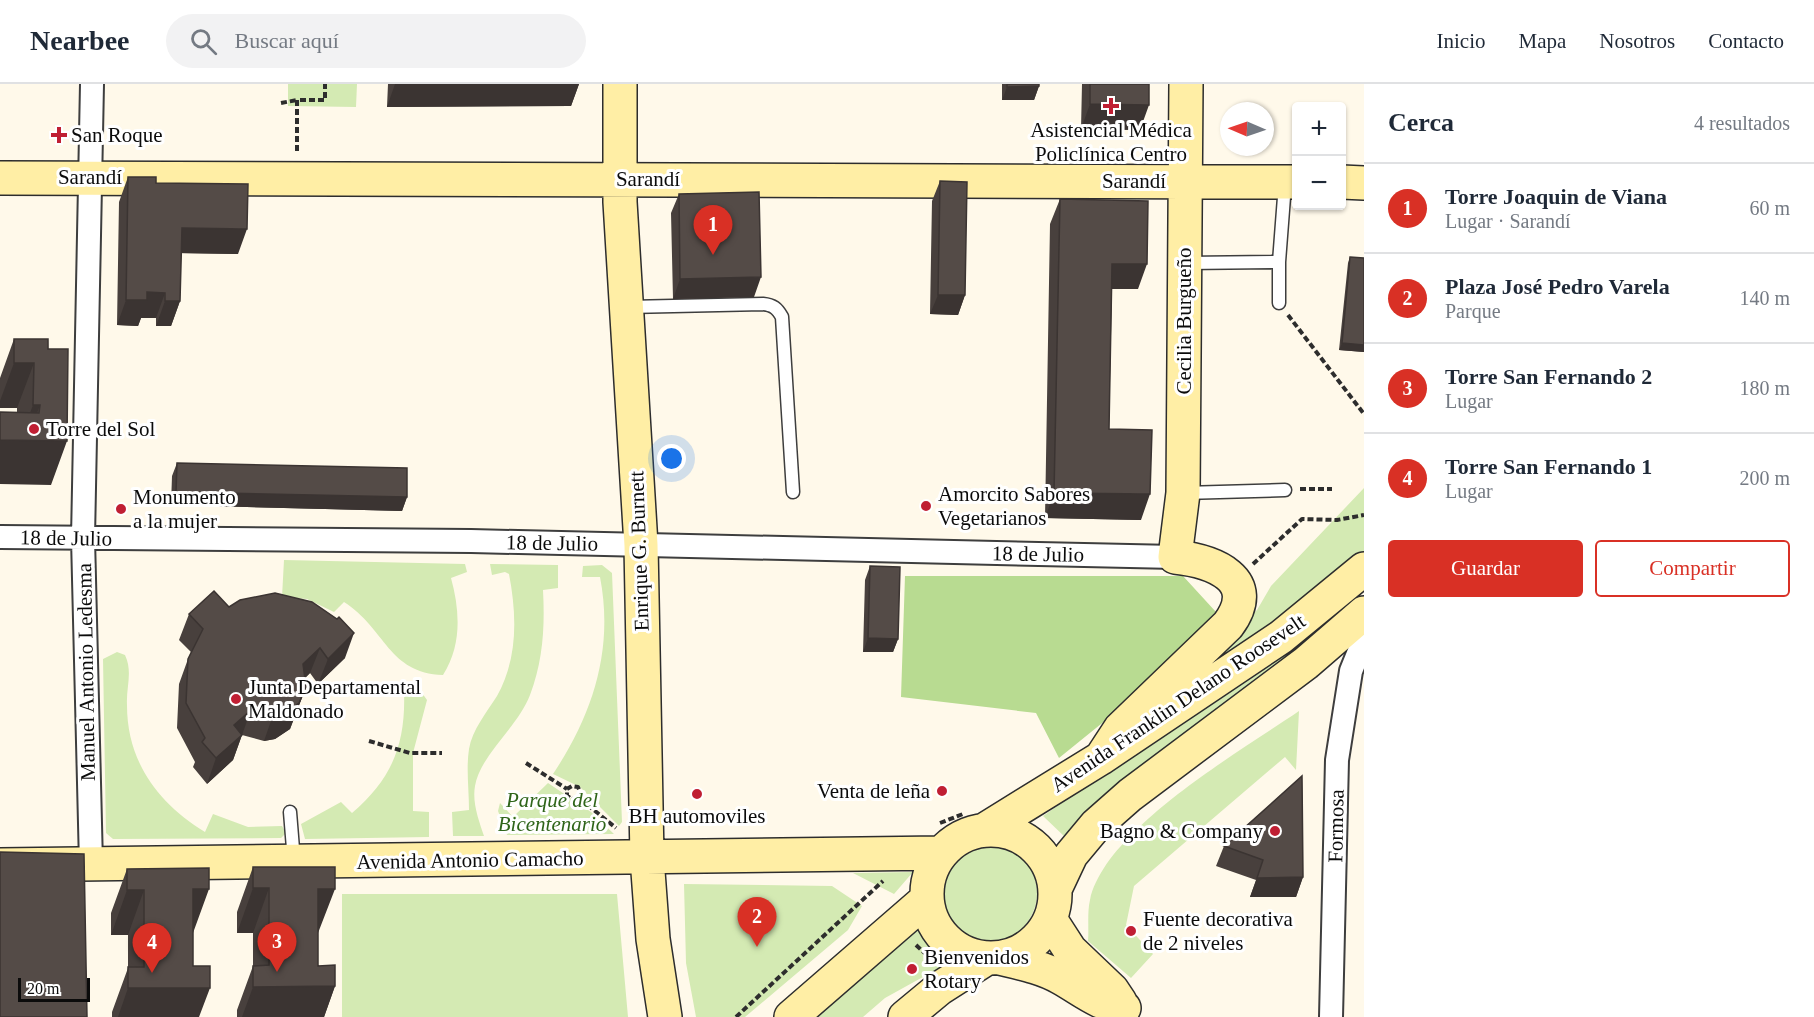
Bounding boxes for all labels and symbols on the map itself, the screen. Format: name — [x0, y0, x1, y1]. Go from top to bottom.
marker: Asistencial Médica Policlínica Centro — [1102, 97, 1120, 115]
north arrow — [1220, 102, 1274, 156]
place label: Asistencial Médica Policlínica Centro — [1030, 118, 1192, 166]
place label: San Roque — [71, 123, 163, 147]
marker: San Roque — [52, 128, 66, 142]
street label: Sarandí — [58, 165, 122, 189]
street label: Sarandí — [616, 167, 680, 191]
street label: Sarandí — [1102, 169, 1166, 193]
pin: 1 — [694, 206, 732, 255]
street label: Cecilia Burgueño — [1172, 247, 1196, 395]
place label: Torre del Sol — [46, 417, 156, 441]
marker: Torre del Sol — [27, 422, 41, 436]
your location — [657, 444, 686, 473]
street label: Enrique G. Burnett — [624, 470, 654, 632]
place label: Amorcito Sabores Vegetarianos — [938, 482, 1090, 530]
place label: Monumento a la mujer — [133, 485, 236, 533]
marker: Amorcito Sabores Vegetarianos — [919, 499, 933, 513]
marker: Monumento a la mujer — [114, 502, 128, 516]
street label: 18 de Julio — [20, 525, 112, 551]
street label: 18 de Julio — [506, 530, 598, 556]
street label: 18 de Julio — [992, 541, 1084, 567]
street label: Manuel Antonio Ledesma — [72, 562, 100, 781]
street label: Avenida Franklin Delano Roosevelt — [1046, 609, 1310, 797]
place label: Junta Departamental Maldonado — [248, 675, 421, 723]
marker: Junta Departamental Maldonado — [229, 692, 243, 706]
place label: Venta de leña — [817, 779, 931, 803]
marker: Venta de leña — [935, 784, 949, 798]
marker: BH automoviles — [690, 787, 704, 801]
park label: Parque del Bicentenario — [498, 788, 606, 836]
street label: Formosa — [1323, 788, 1349, 863]
place label: BH automoviles — [628, 804, 766, 828]
place label: Bagno & Company — [1100, 819, 1263, 843]
marker: Bagno & Company — [1268, 824, 1282, 838]
street label: Avenida Antonio Camacho — [356, 846, 584, 874]
pin: 2 — [738, 898, 777, 947]
place label: Fuente decorativa de 2 niveles — [1143, 907, 1294, 955]
pin: 3 — [258, 922, 296, 972]
pin: 4 — [132, 924, 172, 973]
marker: Fuente decorativa de 2 niveles — [1124, 924, 1138, 938]
place label: Bienvenidos Rotary — [924, 945, 1029, 993]
marker: Bienvenidos Rotary — [905, 962, 919, 976]
scale bar — [18, 975, 90, 1002]

